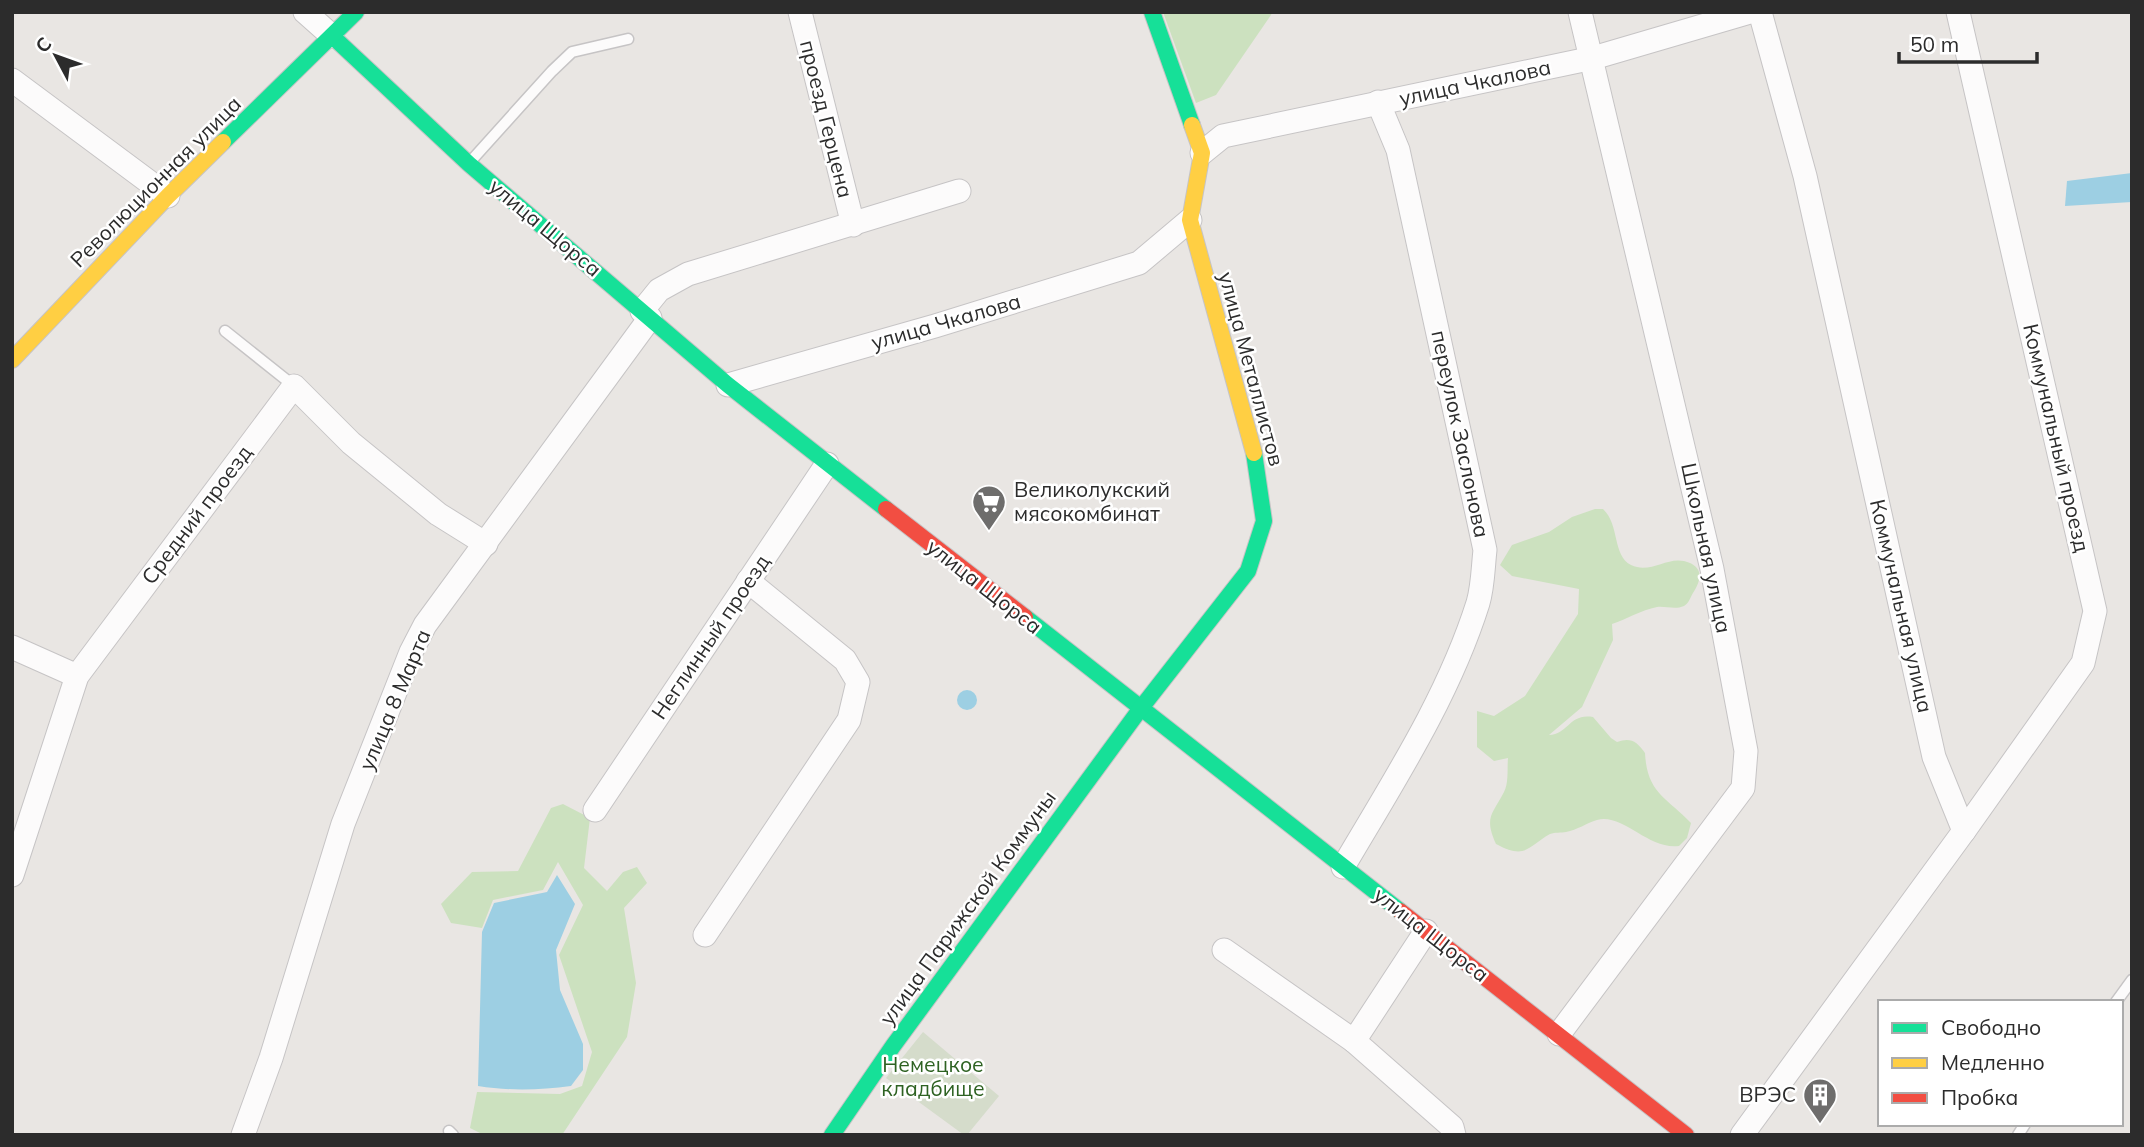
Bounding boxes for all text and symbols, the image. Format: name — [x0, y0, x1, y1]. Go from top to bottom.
north arrow — [21, 21, 91, 91]
scale bar — [1899, 21, 2037, 65]
text: 50 m — [1910, 31, 1959, 57]
text: С — [30, 32, 56, 58]
street label: проезд Герцена — [795, 37, 859, 200]
street label: улица Чкалова — [1397, 53, 1553, 111]
street label: Революционная улица — [64, 90, 246, 272]
street label: улица Щорса — [484, 173, 607, 282]
street label: улица Металлистов — [1214, 269, 1290, 469]
street label: улица Чкалова — [868, 287, 1024, 355]
street label: Коммунальный проезд — [2018, 321, 2096, 555]
street label: переулок Заслонова — [1426, 328, 1496, 540]
street label: Средний проезд — [135, 440, 257, 589]
street label: Школьная улица — [1676, 460, 1738, 635]
place label: Великолукский мясокомбинат — [1014, 476, 1170, 526]
supermarket icon: Великолукский мясокомбинат — [970, 483, 1008, 532]
street label: Коммунальная улица — [1865, 496, 1939, 715]
street label: улица Щорса — [922, 533, 1047, 639]
street label: Неглинный проезд — [645, 549, 775, 724]
street label: улица 8 Марта — [353, 625, 436, 774]
street label: улица Парижской Коммуны — [873, 785, 1061, 1030]
street label: улица Щорса — [1369, 881, 1494, 987]
legend — [1878, 1000, 2123, 1126]
text: Свободно — [1941, 1014, 2041, 1040]
text: Медленно — [1941, 1049, 2045, 1075]
park label: Немецкое кладбище — [881, 1051, 985, 1101]
building icon: ВРЭС — [1801, 1076, 1839, 1125]
place label: ВРЭС — [1739, 1081, 1796, 1107]
text: Пробка — [1941, 1084, 2018, 1110]

